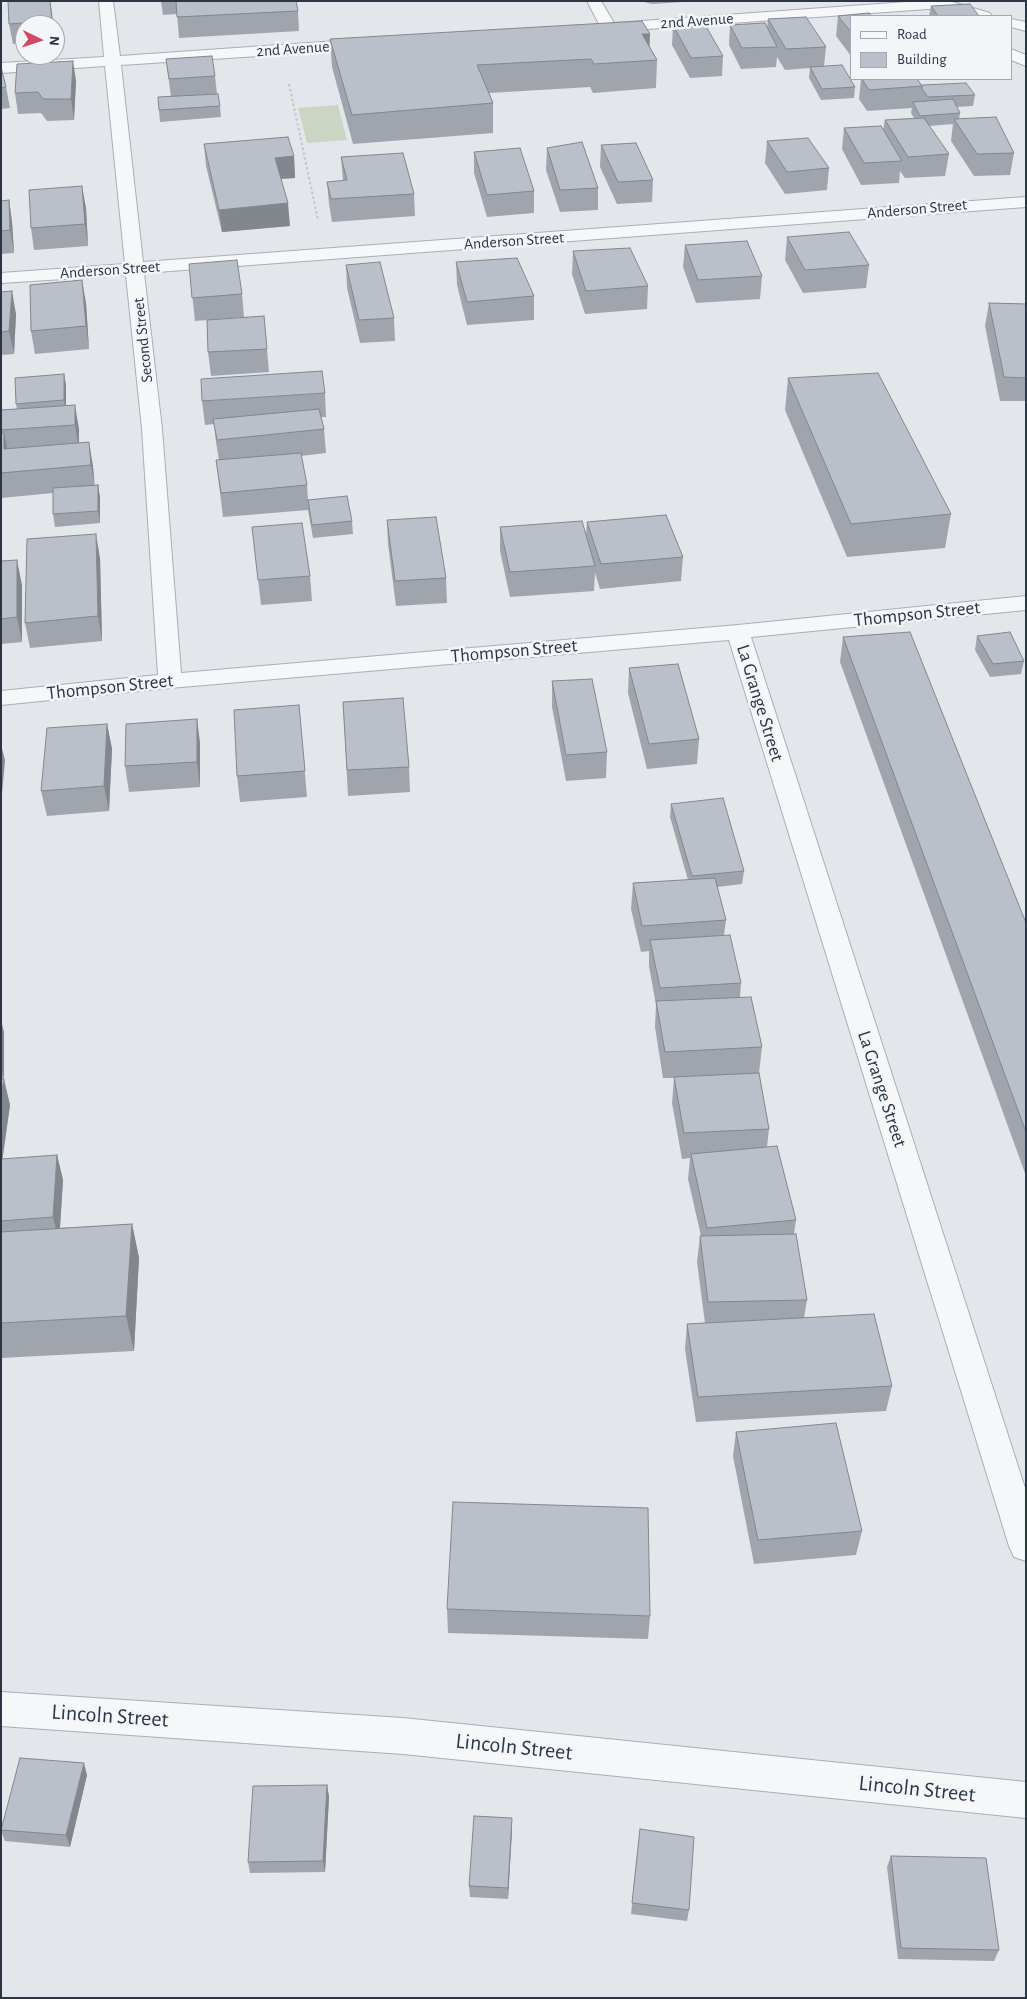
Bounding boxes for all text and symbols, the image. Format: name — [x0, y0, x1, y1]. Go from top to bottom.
street label: 2nd Avenue — [660, 9, 734, 33]
north arrow — [15, 15, 65, 65]
legend — [850, 15, 1012, 80]
text: Road — [897, 27, 927, 42]
text: N — [47, 36, 61, 46]
street label: 2nd Avenue — [256, 37, 330, 61]
text: Building — [897, 52, 947, 67]
street label: Anderson Street — [866, 195, 968, 223]
street label: Anderson Street — [463, 228, 565, 254]
street label: Anderson Street — [59, 257, 161, 283]
street label: Second Street — [129, 297, 157, 383]
street label: Thompson Street — [853, 596, 981, 632]
street label: Thompson Street — [450, 634, 578, 668]
street label: La Grange Street — [731, 642, 789, 764]
street label: Thompson Street — [46, 669, 174, 705]
street label: La Grange Street — [852, 1028, 912, 1150]
street label: Lincoln Street — [51, 1699, 169, 1733]
street label: Lincoln Street — [454, 1728, 574, 1766]
street label: Lincoln Street — [857, 1770, 977, 1808]

